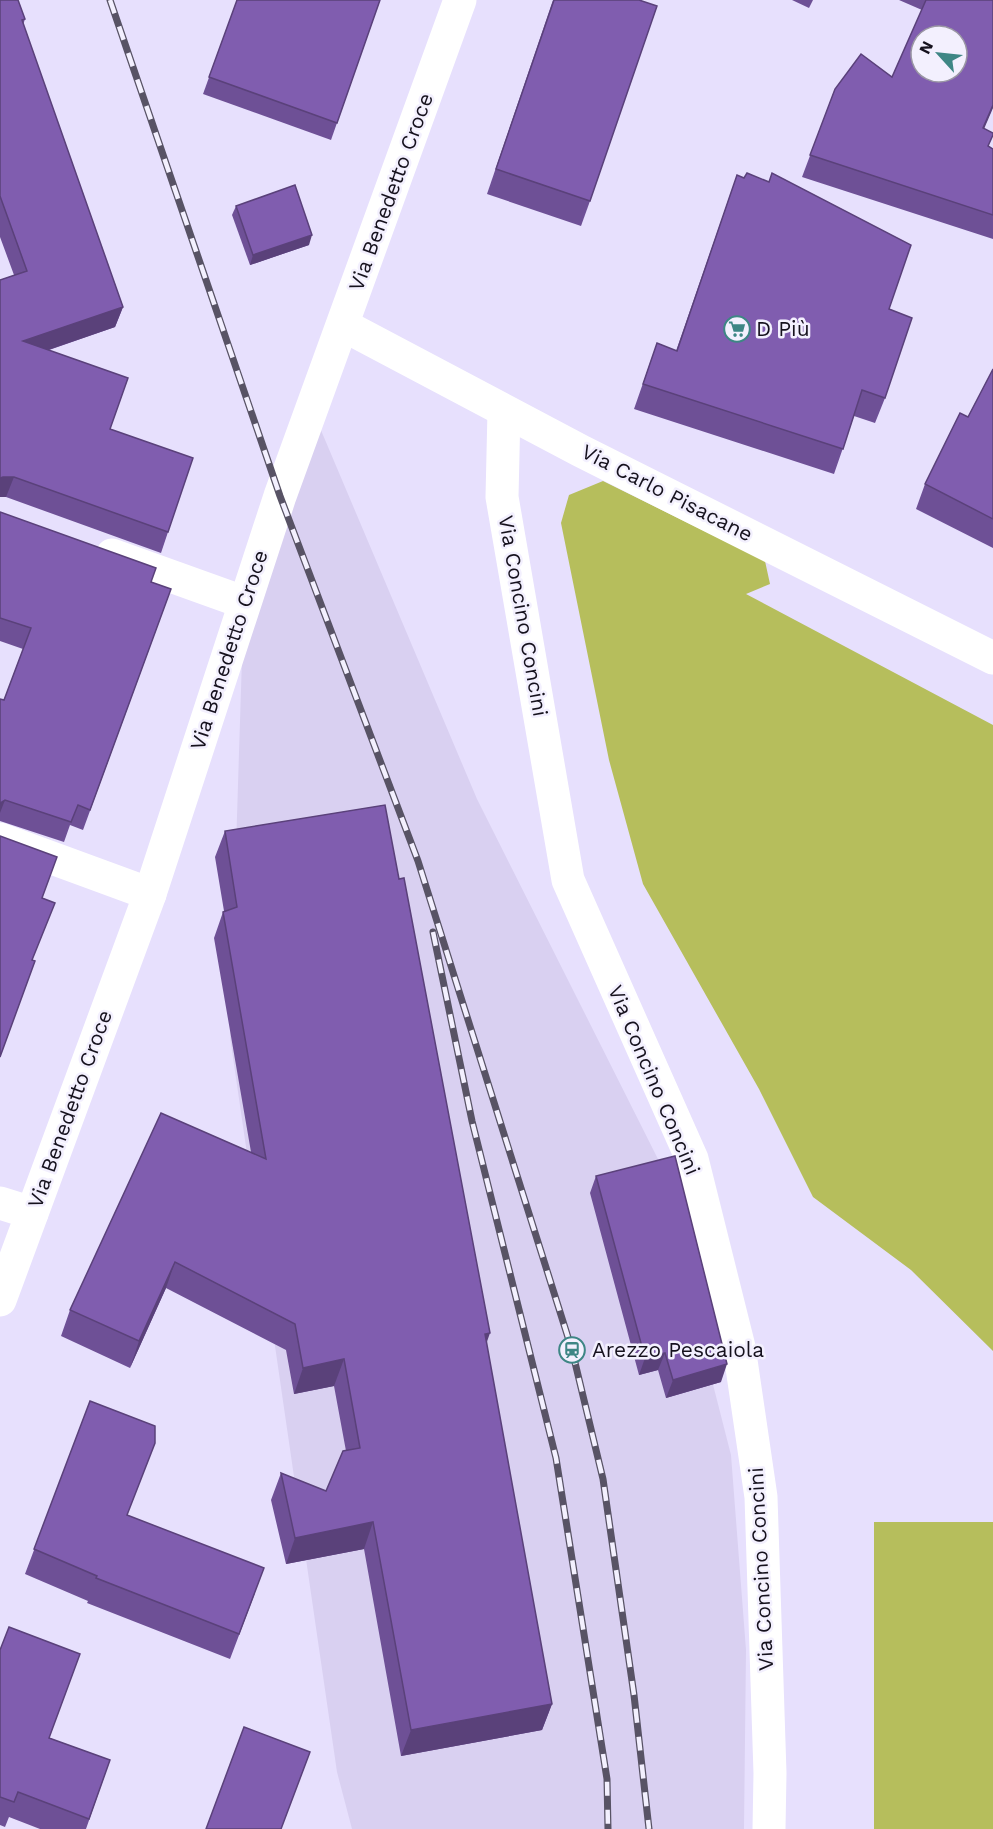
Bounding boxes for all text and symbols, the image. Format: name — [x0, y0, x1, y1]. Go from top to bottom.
north arrow — [909, 24, 969, 84]
text: N — [915, 38, 937, 57]
street label: Via Benedetto Croce — [343, 89, 438, 294]
supermarket icon: D Più — [722, 314, 752, 344]
place label: D Più — [756, 316, 810, 341]
street label: Via Carlo Pisacane — [577, 439, 757, 547]
street label: Via Concino Concini — [493, 513, 553, 718]
street label: Via Benedetto Croce — [184, 547, 273, 753]
street label: Via Concino Concini — [603, 981, 706, 1178]
street label: Via Benedetto Croce — [22, 1006, 117, 1211]
station icon: Arezzo Pescaiola — [557, 1335, 587, 1365]
place label: Arezzo Pescaiola — [592, 1337, 764, 1362]
street label: Via Concino Concini — [743, 1467, 778, 1671]

